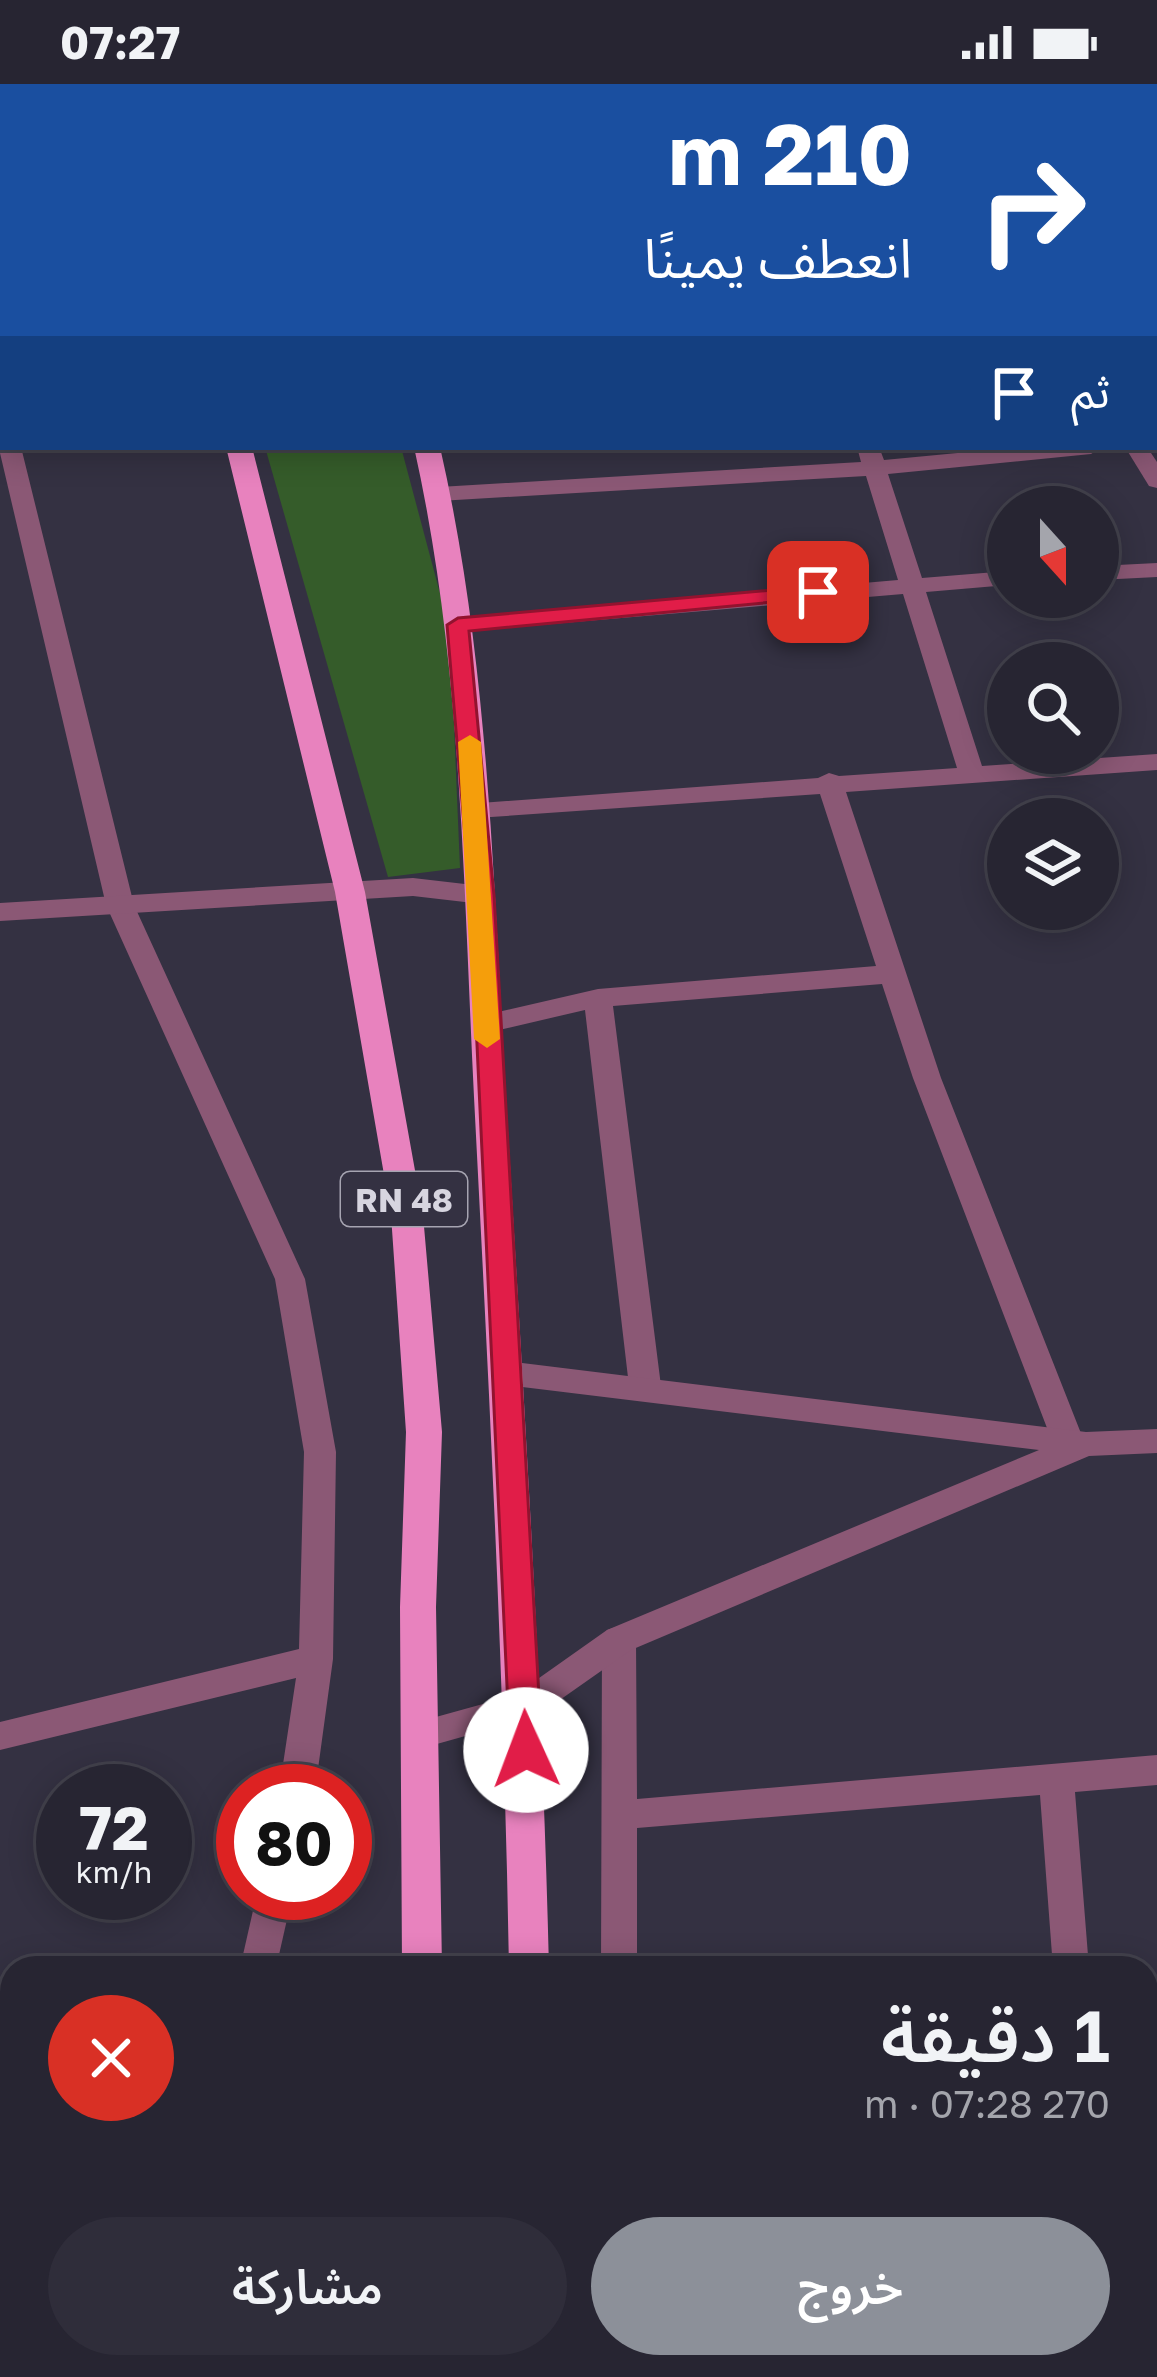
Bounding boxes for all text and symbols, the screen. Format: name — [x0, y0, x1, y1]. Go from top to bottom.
text: 07:27 — [60, 15, 180, 69]
text: 210 m — [668, 103, 912, 203]
icon: right — [954, 132, 1110, 288]
text: انعطف يمينًا — [644, 225, 912, 290]
icon: arrive — [981, 360, 1047, 426]
text: ثم — [1071, 364, 1110, 418]
north arrow — [987, 486, 1119, 618]
map controls — [987, 486, 1119, 930]
pin — [767, 541, 869, 643]
icon: arrive — [785, 559, 851, 625]
button: search — [987, 642, 1119, 774]
button: layers — [987, 798, 1119, 930]
road number: RN 48 — [341, 1172, 467, 1226]
position arrow — [463, 1687, 589, 1813]
speed limit sign: 80 — [216, 1764, 372, 1920]
text: 72 — [79, 1791, 149, 1863]
text: km/h — [76, 1854, 152, 1890]
text: 1 دقيقة — [881, 1991, 1110, 2078]
button: close — [48, 1995, 174, 2121]
text: 270 m · 07:28 — [864, 2080, 1110, 2127]
button: مشاركة — [48, 2217, 567, 2355]
button: خروج — [591, 2217, 1110, 2355]

